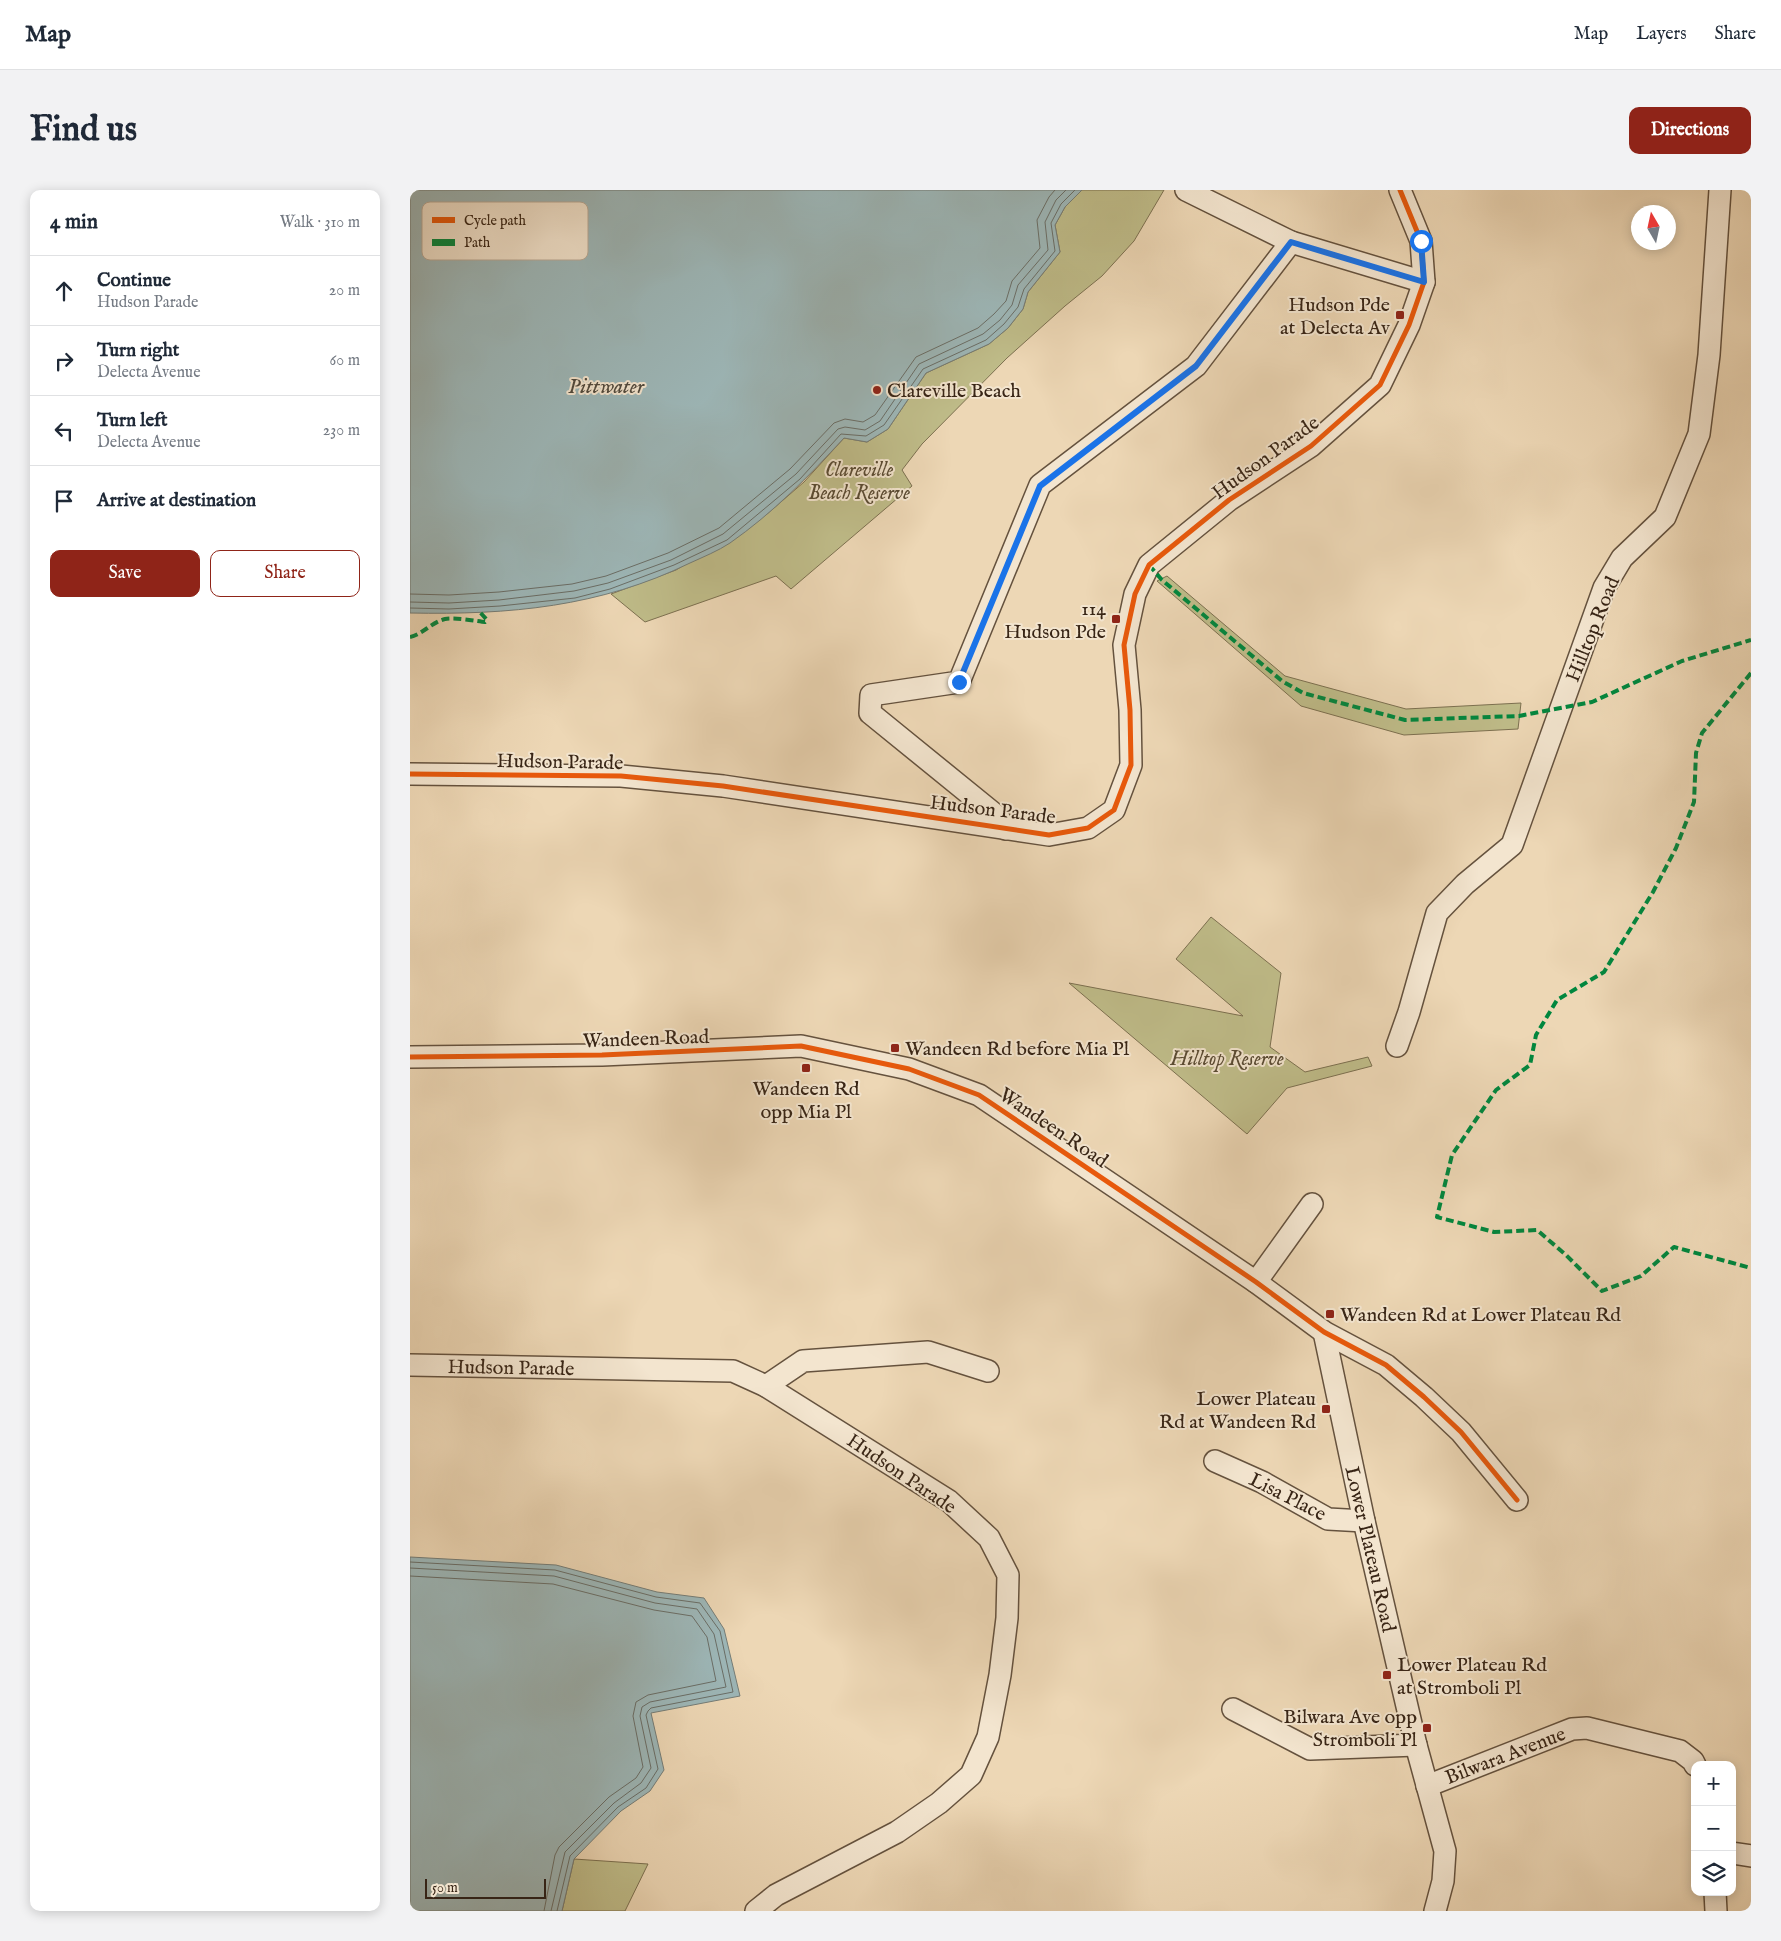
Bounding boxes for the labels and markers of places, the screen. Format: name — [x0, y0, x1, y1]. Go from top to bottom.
place label: Hudson Pde at Delecta Av — [1280, 293, 1391, 341]
marker: Hudson Pde at Delecta Av — [1394, 309, 1406, 321]
place label: Clareville Beach — [887, 379, 1021, 404]
marker: Clareville Beach — [871, 384, 883, 396]
place label: 114 Hudson Pde — [1004, 597, 1106, 645]
marker: 114 Hudson Pde — [1110, 613, 1122, 625]
place label: Wandeen Rd before Mia Pl — [905, 1037, 1130, 1062]
marker: Wandeen Rd before Mia Pl — [889, 1042, 901, 1054]
marker: Wandeen Rd opp Mia Pl — [800, 1062, 812, 1074]
place label: Wandeen Rd opp Mia Pl — [753, 1077, 860, 1125]
place label: Wandeen Rd at Lower Plateau Rd — [1340, 1303, 1621, 1328]
marker: Wandeen Rd at Lower Plateau Rd — [1324, 1308, 1336, 1320]
place label: Lower Plateau Rd at Wandeen Rd — [1159, 1387, 1316, 1435]
marker: Lower Plateau Rd at Wandeen Rd — [1320, 1403, 1332, 1415]
place label: Lower Plateau Rd at Stromboli Pl — [1397, 1653, 1547, 1701]
marker: Lower Plateau Rd at Stromboli Pl — [1381, 1669, 1393, 1681]
place label: Bilwara Ave opp Stromboli Pl — [1283, 1705, 1418, 1753]
marker: Bilwara Ave opp Stromboli Pl — [1421, 1722, 1433, 1734]

